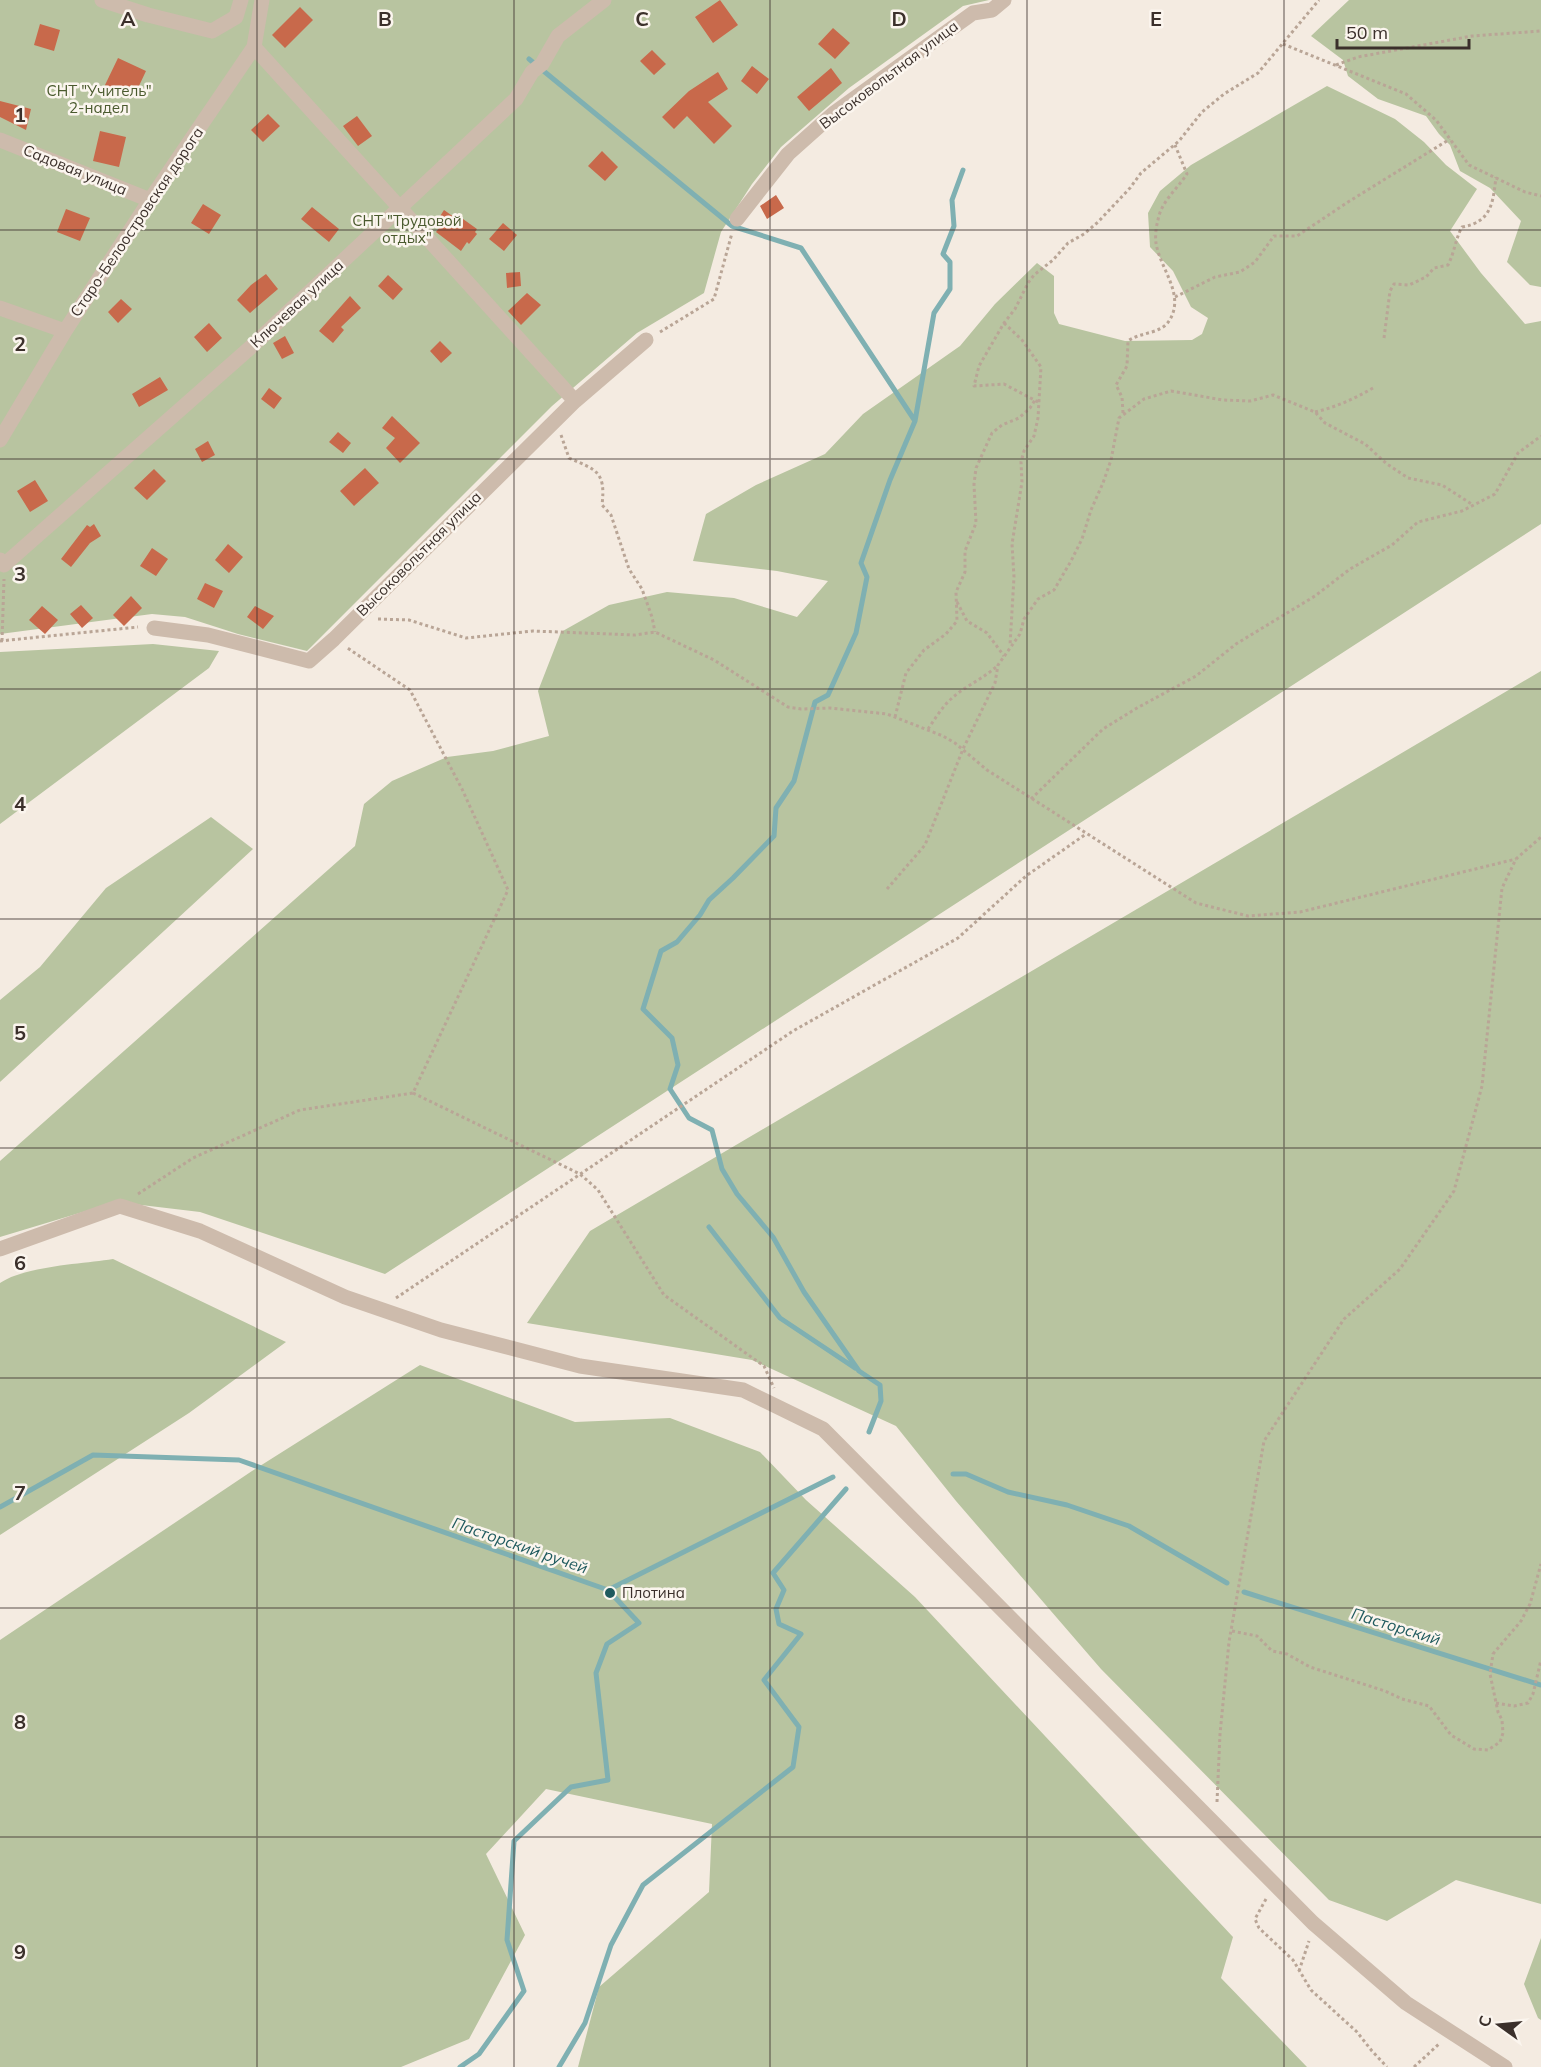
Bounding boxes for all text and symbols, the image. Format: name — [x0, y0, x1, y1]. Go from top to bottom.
text: A — [121, 6, 136, 31]
text: B — [378, 6, 392, 31]
text: C — [635, 6, 649, 31]
text: D — [891, 6, 907, 31]
text: E — [1150, 6, 1162, 31]
scale bar — [1337, 12, 1469, 50]
street label: Высоковольтная улица — [816, 16, 962, 133]
text: 50 m — [1346, 21, 1388, 44]
park label: СНТ "Учитель" 2-надел — [46, 81, 152, 117]
text: 1 — [14, 102, 26, 127]
street label: Старо-Белоостровская дорога — [66, 123, 207, 320]
street label: Садовая улица — [20, 140, 130, 199]
park label: СНТ "Трудовой отдых" — [352, 211, 462, 247]
street label: Ключевая улица — [246, 256, 347, 352]
text: 2 — [14, 331, 26, 356]
street label: Высоковольтная улица — [352, 487, 485, 620]
text: 3 — [14, 561, 26, 586]
text: 4 — [14, 791, 26, 816]
text: 5 — [14, 1020, 26, 1045]
text: 6 — [14, 1250, 26, 1275]
text: 7 — [14, 1480, 26, 1505]
water label: Пасторский ручей — [450, 1512, 590, 1578]
place label: Плотина — [622, 1583, 685, 1602]
marker: Плотина — [603, 1586, 617, 1600]
water label: Пасторский — [1349, 1603, 1443, 1649]
text: 8 — [14, 1709, 26, 1734]
text: 9 — [14, 1939, 26, 1964]
north arrow — [1469, 1995, 1529, 2055]
text: С — [1473, 2013, 1496, 2029]

